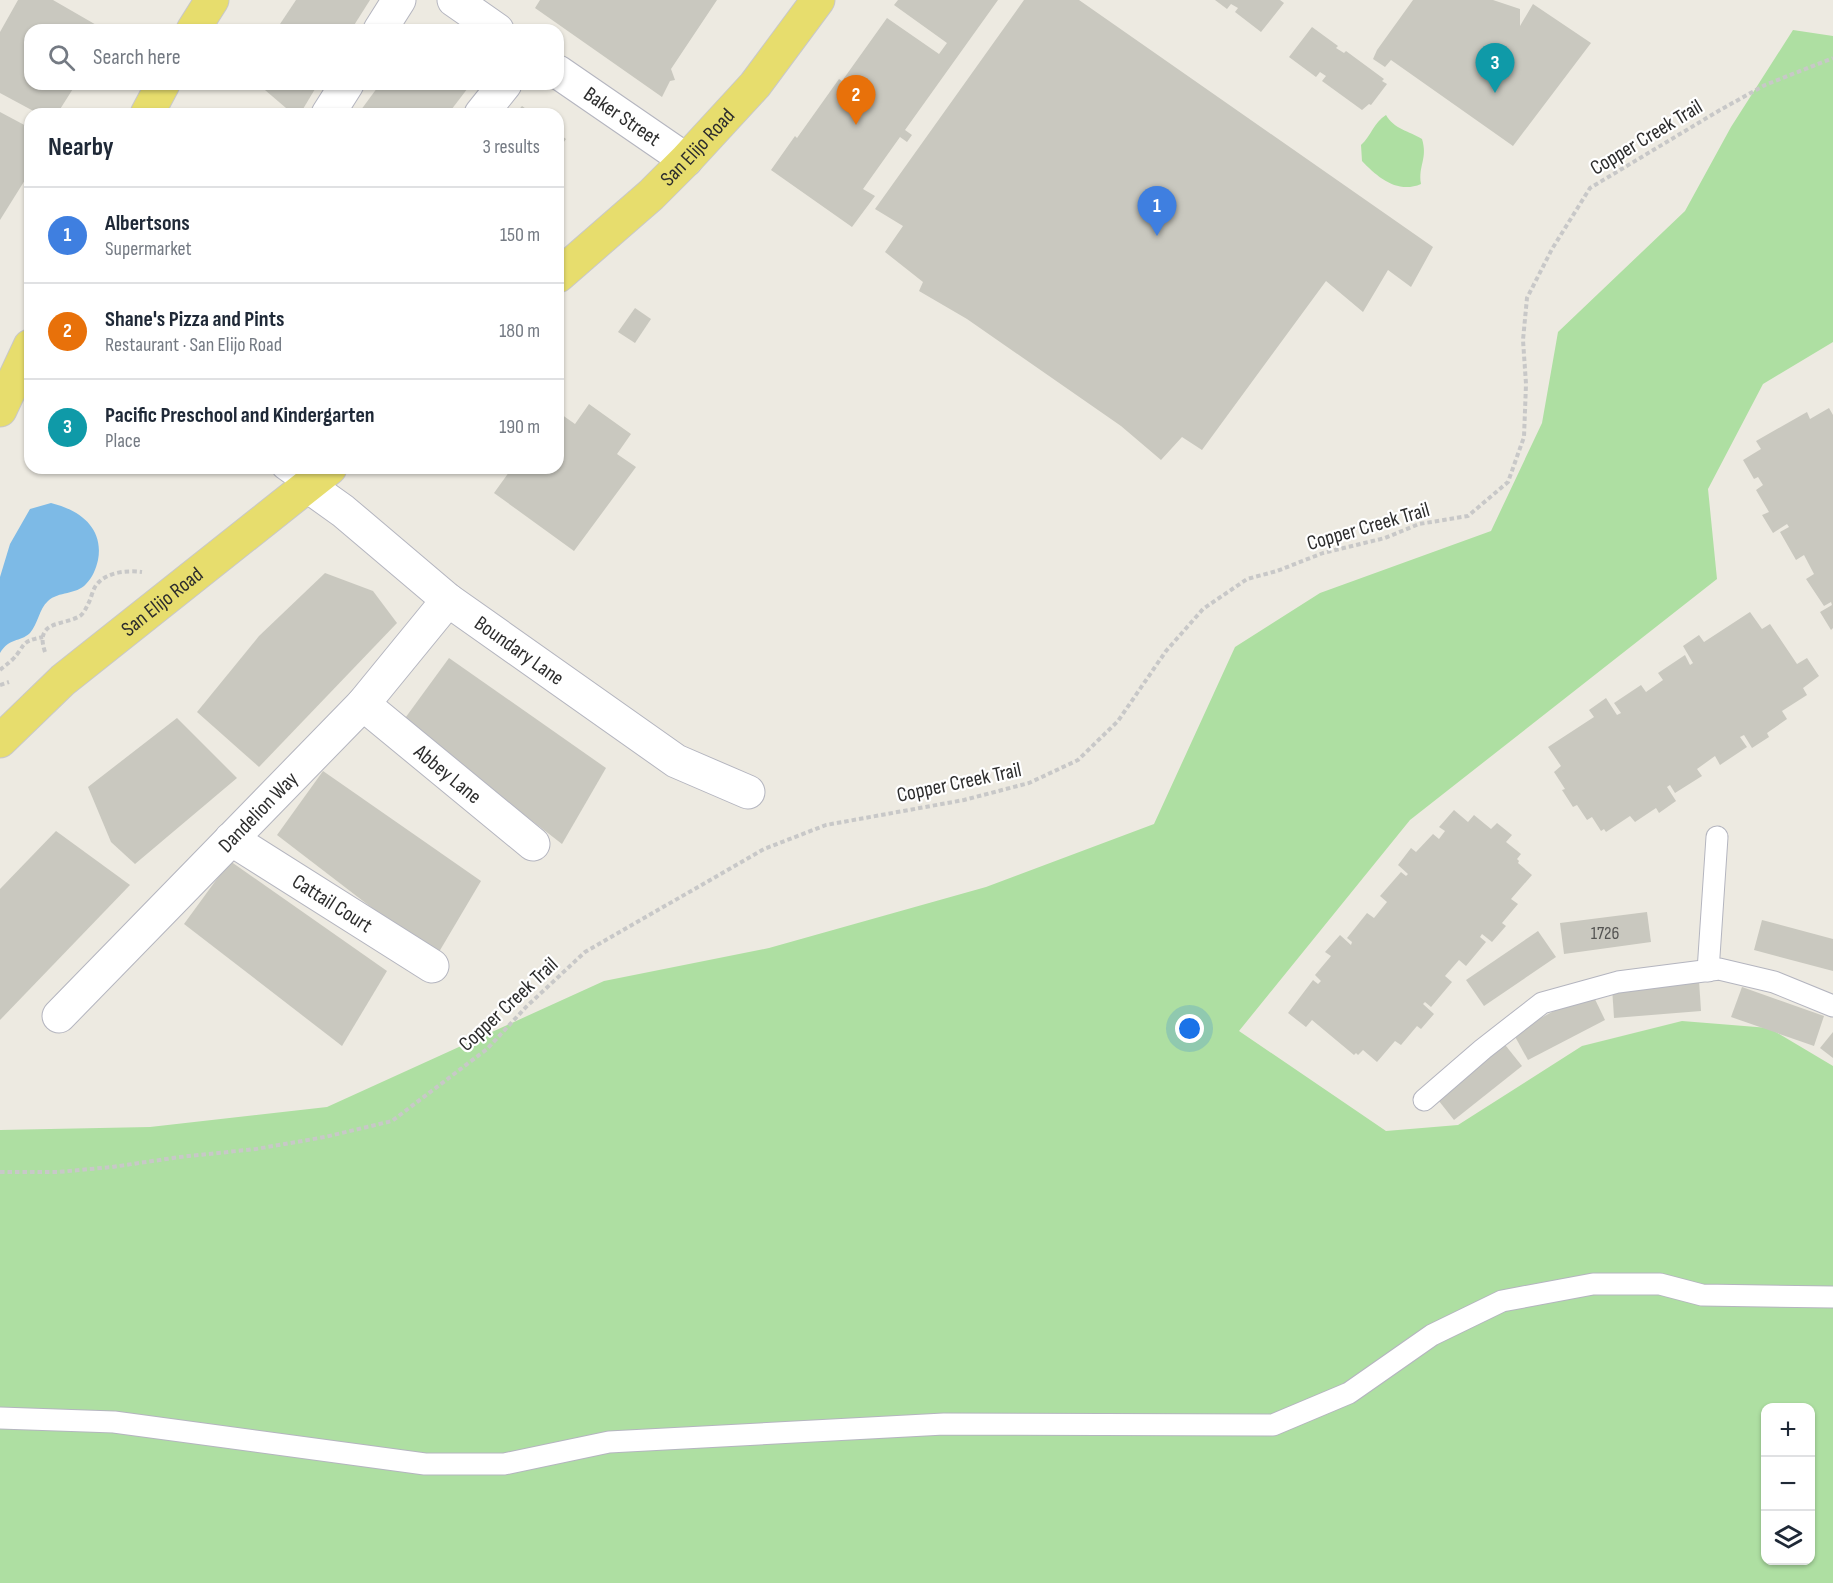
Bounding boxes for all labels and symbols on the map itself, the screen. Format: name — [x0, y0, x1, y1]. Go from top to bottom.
pin: 3 — [1476, 44, 1514, 93]
pin: 2 — [836, 76, 876, 125]
street label: Baker Street — [579, 82, 665, 152]
street label: Copper Creek Trail — [1586, 94, 1707, 181]
street label: San Elijo Road — [655, 103, 740, 191]
pin: 1 — [1138, 186, 1176, 236]
street label: Copper Creek Trail — [1304, 497, 1432, 556]
street label: San Elijo Road — [116, 562, 208, 642]
street label: Boundary Lane — [469, 611, 569, 691]
street label: Abbey Lane — [408, 739, 486, 809]
street label: Copper Creek Trail — [895, 757, 1024, 808]
street label: Dandelion Way — [213, 767, 303, 858]
street label: Cattail Court — [287, 869, 377, 938]
house number: 1726 — [1591, 923, 1619, 944]
street label: Copper Creek Trail — [454, 952, 563, 1057]
your location — [1175, 1014, 1204, 1043]

